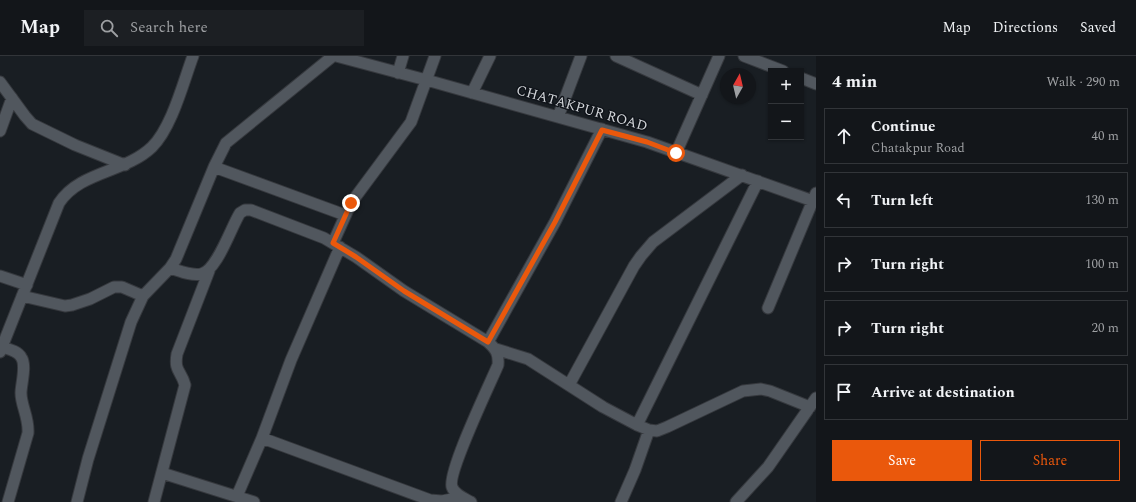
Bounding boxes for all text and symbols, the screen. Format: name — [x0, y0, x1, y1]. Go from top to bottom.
search box — [84, 10, 364, 46]
text: Map — [20, 13, 60, 42]
text: Search here — [130, 16, 208, 39]
icon: search — [98, 17, 120, 39]
text: Map — [943, 17, 971, 38]
text: Directions — [993, 17, 1058, 38]
text: Saved — [1080, 17, 1116, 38]
north arrow — [720, 68, 756, 104]
map controls — [768, 68, 804, 140]
button: + — [768, 68, 804, 104]
text: 4 min — [832, 69, 877, 95]
text: Walk · 290 m — [1046, 72, 1120, 92]
street label: CHATAKPUR ROAD — [514, 79, 650, 137]
button: − — [768, 104, 804, 140]
text: Continue — [871, 115, 936, 138]
icon: ahead — [833, 125, 855, 147]
text: 40 m — [1092, 126, 1119, 146]
text: Chatakpur Road — [871, 138, 965, 158]
route start — [667, 144, 685, 162]
icon: left — [833, 189, 855, 211]
text: Turn left — [871, 189, 933, 212]
text: 130 m — [1085, 190, 1119, 210]
route end — [342, 194, 360, 212]
icon: right — [833, 253, 855, 275]
text: Turn right — [871, 253, 944, 276]
text: 100 m — [1085, 254, 1119, 274]
icon: right — [833, 317, 855, 339]
text: Turn right — [871, 317, 944, 340]
text: 20 m — [1092, 318, 1119, 338]
icon: arrive — [833, 381, 855, 403]
text: Arrive at destination — [871, 381, 1015, 404]
button: Save — [832, 440, 972, 481]
button: Share — [980, 440, 1120, 481]

